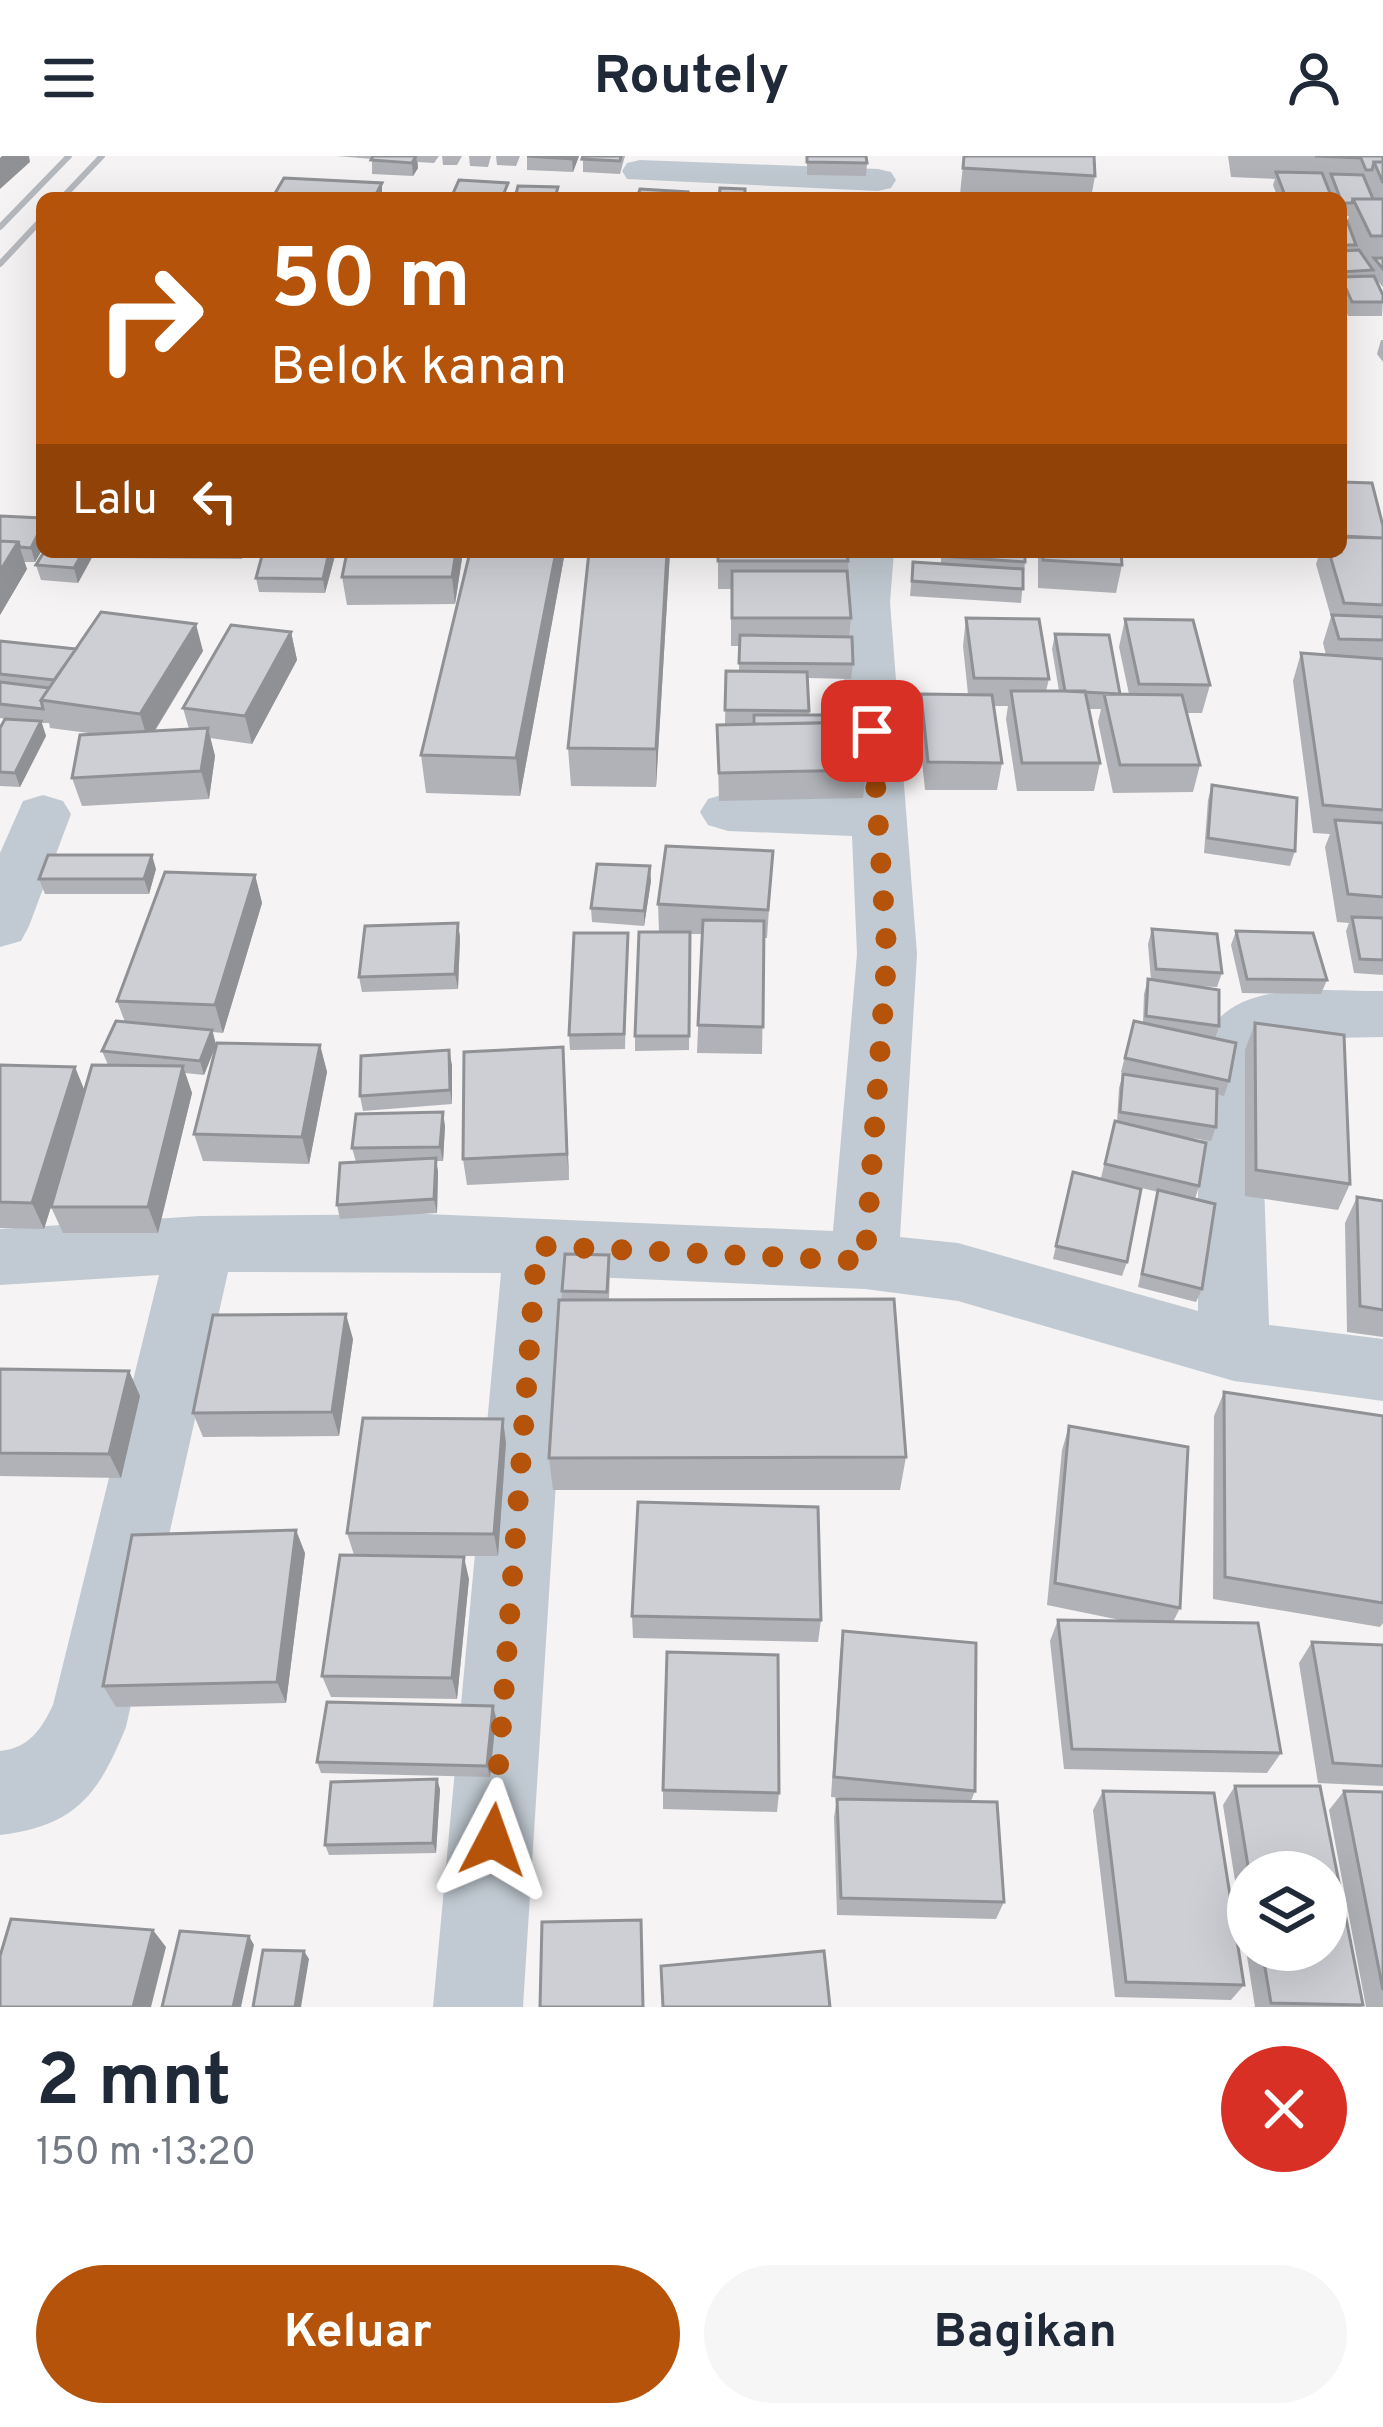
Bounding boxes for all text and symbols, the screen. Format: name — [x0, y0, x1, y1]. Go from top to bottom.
text: Routely — [594, 44, 789, 113]
icon: menu — [36, 45, 102, 111]
icon: person — [1281, 45, 1347, 111]
text: 50 m — [270, 231, 471, 337]
icon: right — [72, 240, 228, 396]
text: Belok kanan — [270, 335, 567, 404]
icon: left — [182, 468, 248, 534]
text: Lalu — [72, 473, 158, 530]
pin — [821, 680, 923, 782]
icon: arrive — [839, 698, 905, 764]
position arrow — [430, 1777, 556, 1903]
map controls — [1227, 1851, 1347, 1971]
button: layers — [1227, 1851, 1347, 1971]
text: 2 mnt — [36, 2039, 231, 2131]
button: close — [1221, 2046, 1347, 2172]
text: 150 m · 13:20 — [36, 2130, 256, 2179]
button: Keluar — [36, 2265, 680, 2403]
button: Bagikan — [704, 2265, 1347, 2403]

